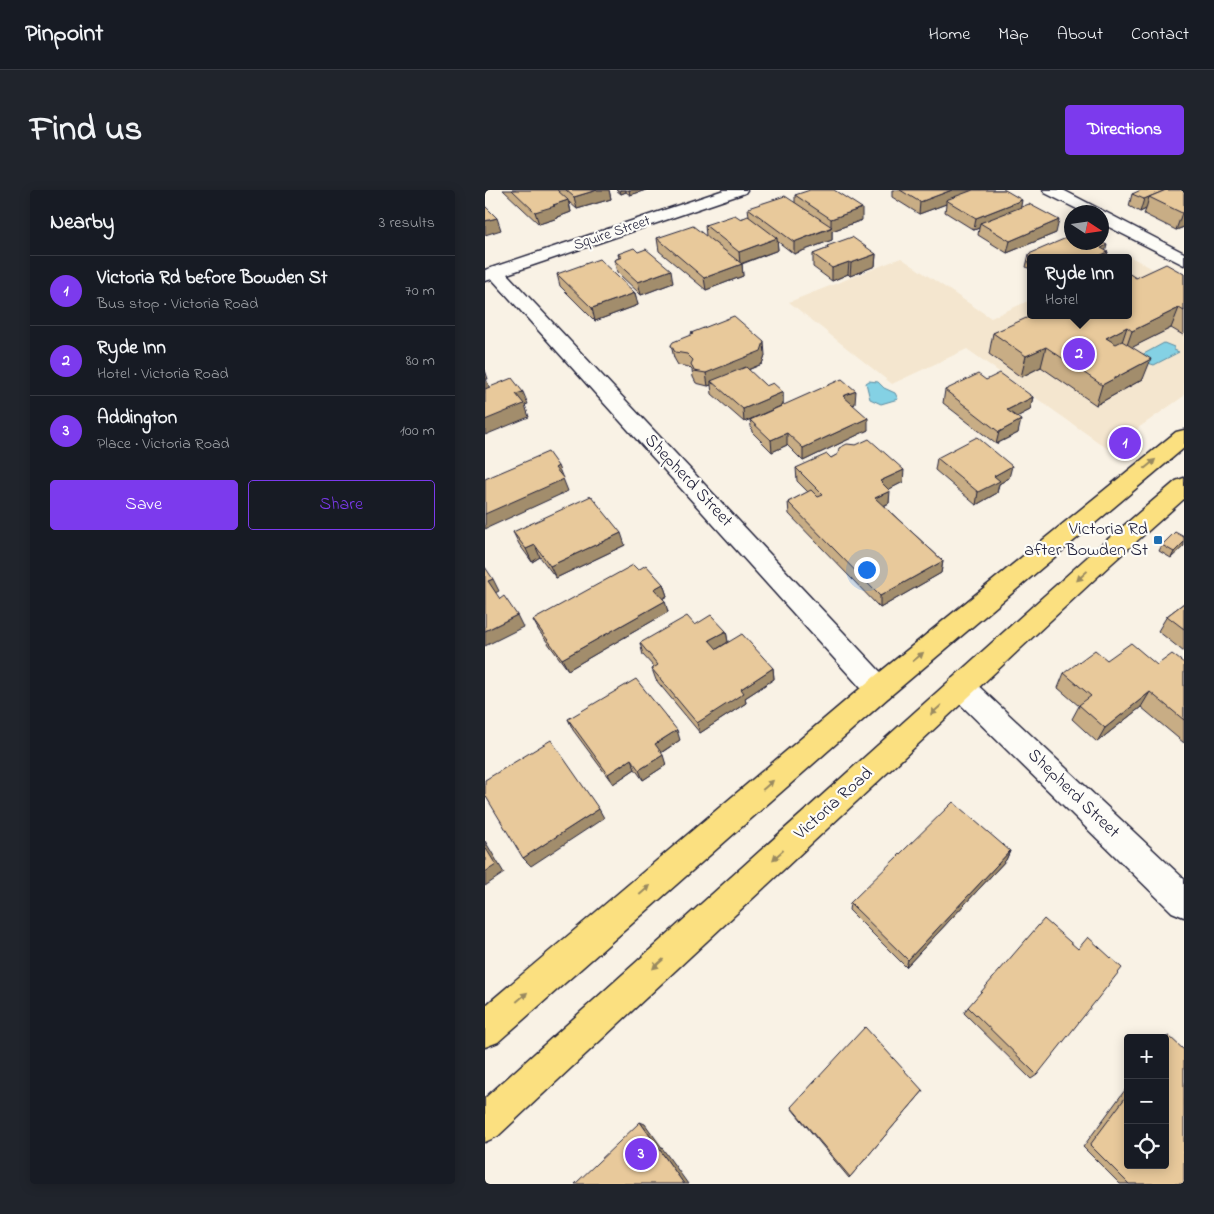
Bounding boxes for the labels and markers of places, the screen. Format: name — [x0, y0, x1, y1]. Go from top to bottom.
pin: 2 — [1063, 335, 1095, 373]
pin: 1 — [1109, 424, 1141, 462]
place label: Victoria Rd after Bowden St — [1024, 517, 1148, 564]
marker: Victoria Rd after Bowden St — [1152, 534, 1164, 546]
pin: 3 — [625, 1135, 657, 1173]

